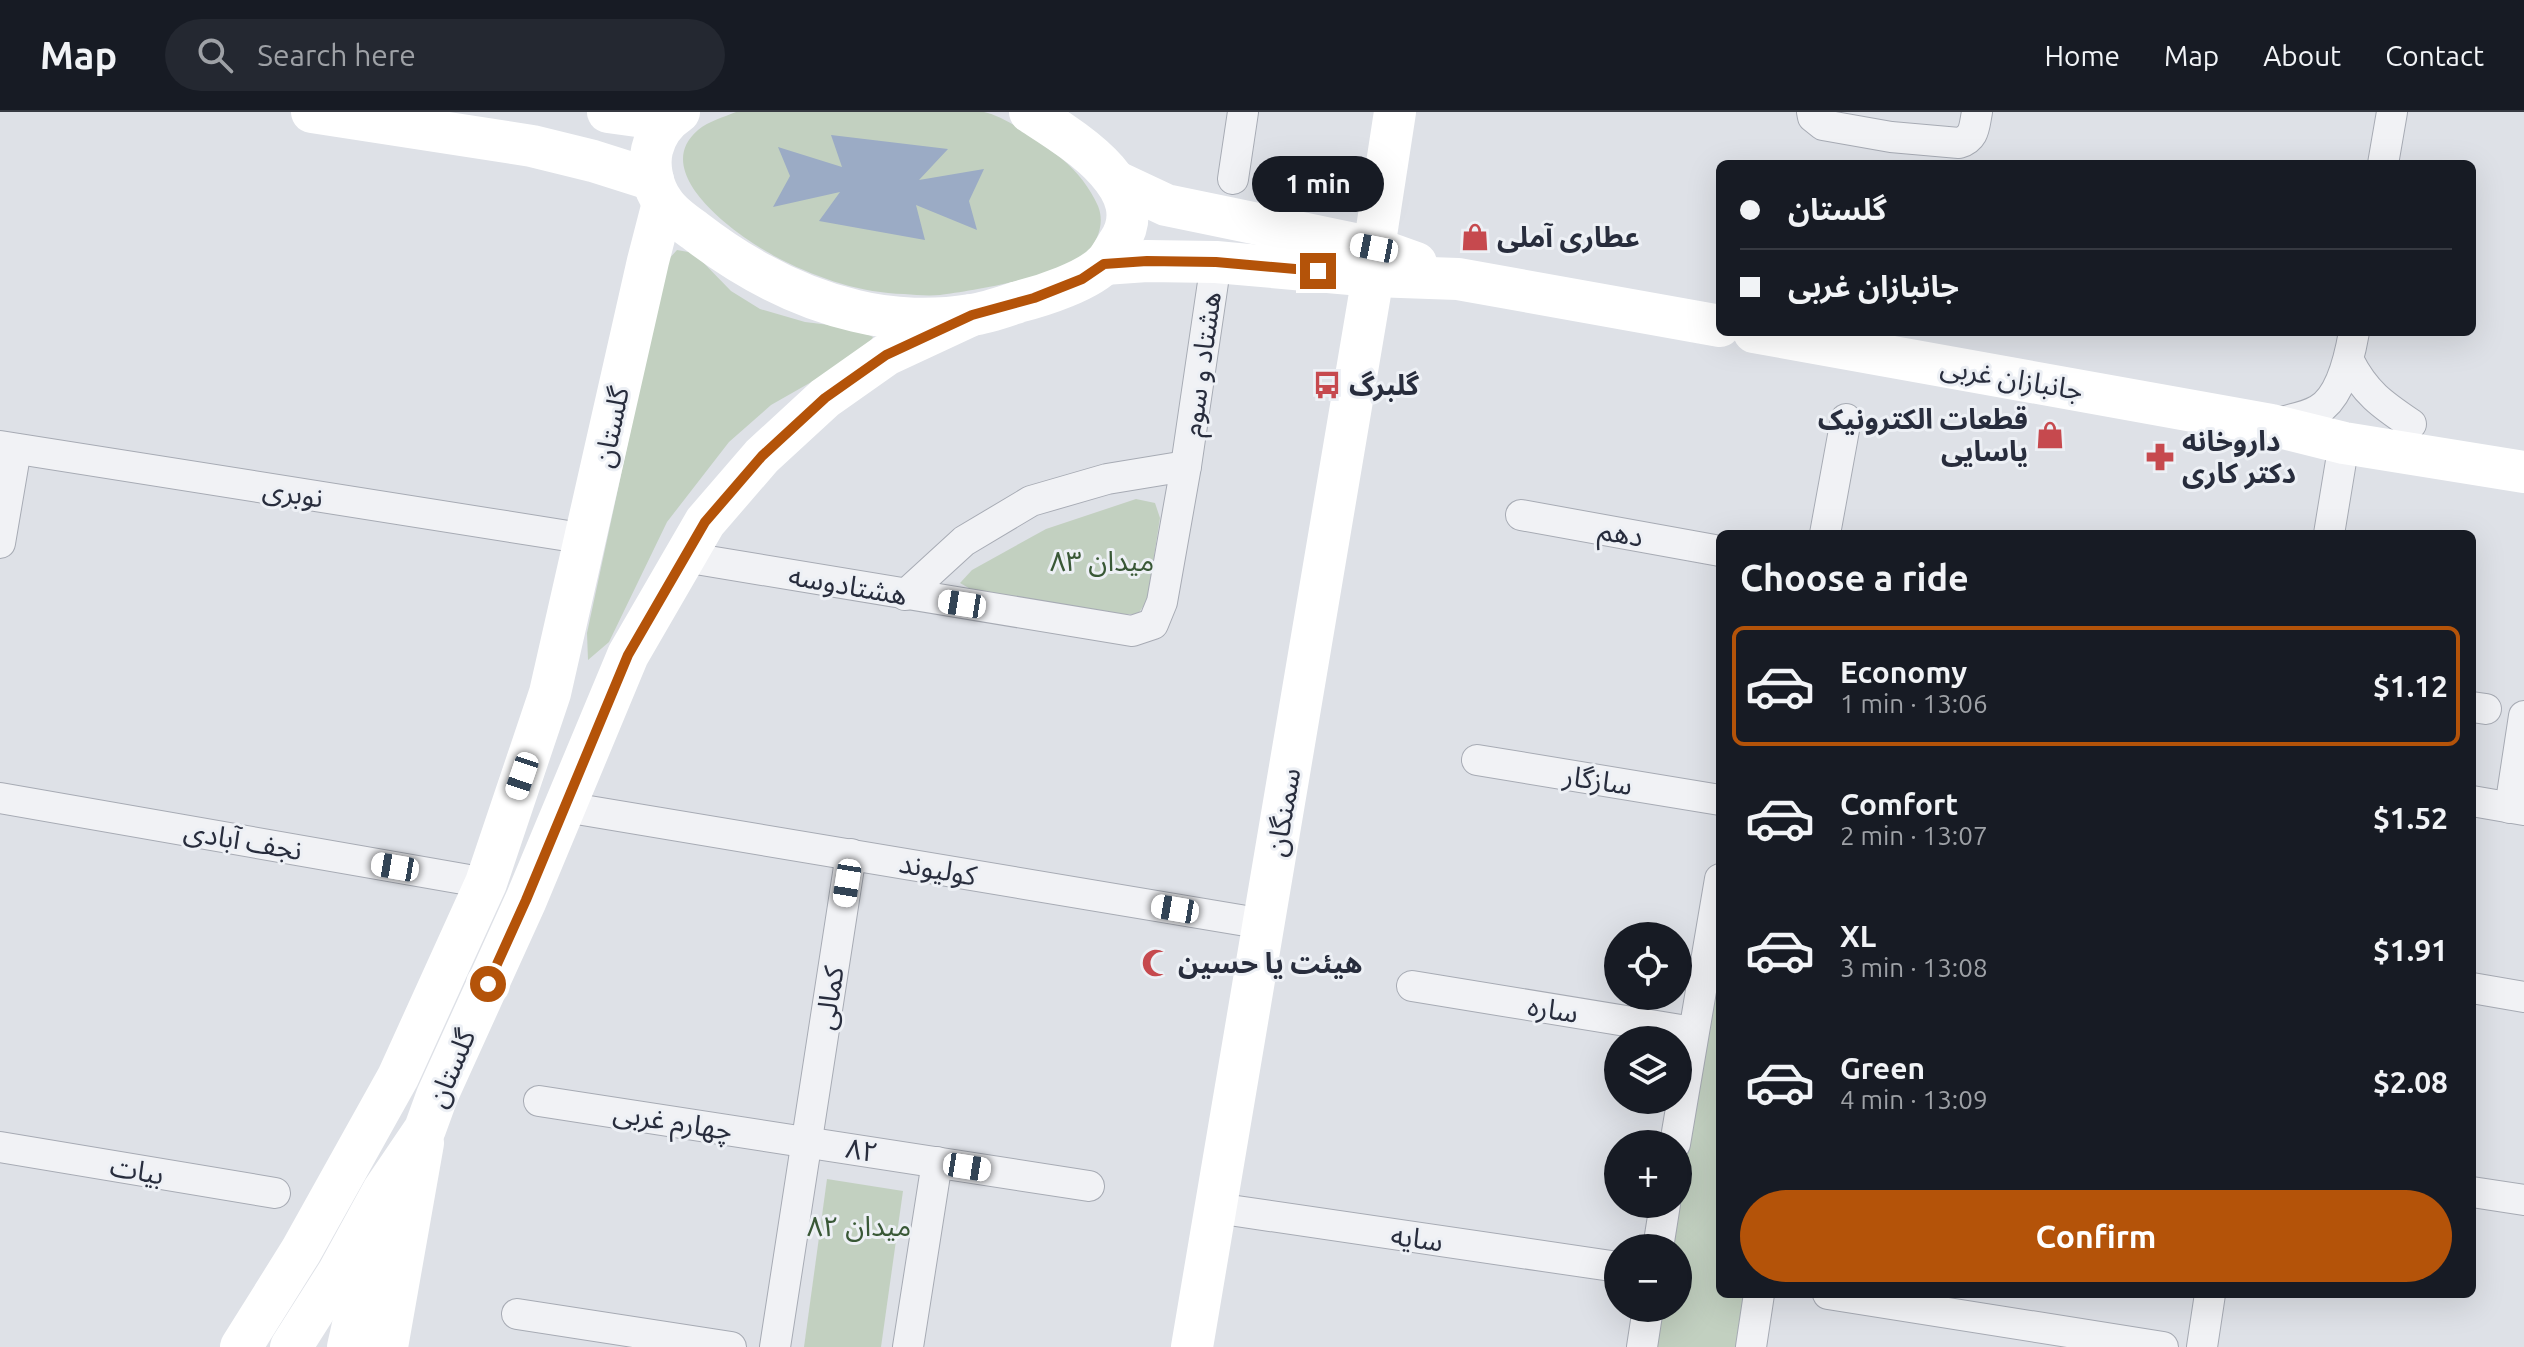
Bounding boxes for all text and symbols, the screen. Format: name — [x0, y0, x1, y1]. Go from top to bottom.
search box — [165, 19, 725, 91]
icon: search — [193, 33, 237, 77]
text: Map — [40, 34, 117, 76]
text: Search here — [257, 38, 416, 72]
text: Home — [2045, 40, 2120, 71]
text: Map — [2164, 40, 2219, 71]
text: About — [2263, 40, 2341, 71]
text: Contact — [2385, 40, 2484, 71]
callout: 1 min — [1252, 155, 1384, 211]
text: 1 min — [1285, 169, 1351, 198]
text: گلستان — [1788, 192, 1887, 226]
place label: عطاری آملی — [1497, 221, 1640, 254]
shop icon: عطاری آملی — [1460, 222, 1490, 252]
car — [1348, 232, 1400, 264]
route end — [1300, 253, 1336, 289]
text: جانبازان غربی — [1788, 269, 1959, 303]
street label: هشتاد و سوم — [1175, 290, 1232, 439]
street label: جانبازان غربی — [1938, 350, 2086, 407]
place label: گلبرگ — [1349, 369, 1419, 402]
bus stop icon: گلبرگ — [1312, 370, 1342, 400]
street label: گلستان — [587, 383, 635, 470]
place label: قطعات الکترونیک یاسایی — [1818, 403, 2028, 467]
shop icon: قطعات الکترونیک یاسایی — [2035, 420, 2065, 450]
place label: داروخانه دکتر کاری — [2182, 425, 2296, 490]
pharmacy icon: داروخانه دکتر کاری — [2145, 442, 2175, 472]
street label: نوبری — [260, 472, 325, 515]
street label: دهم — [1595, 513, 1646, 559]
park label: میدان ۸۳ — [1050, 545, 1154, 577]
text: Choose a ride — [1740, 557, 1969, 598]
street label: هشتادوسه — [786, 559, 910, 612]
car — [936, 588, 988, 620]
icon: car — [1744, 650, 1816, 722]
text: Economy — [1840, 655, 1967, 689]
text: $1.12 — [2373, 669, 2448, 703]
text: 1 min · 13:06 — [1840, 689, 1988, 718]
car — [503, 749, 541, 803]
street label: سازگار — [1560, 759, 1635, 802]
street label: سمنگان — [1259, 765, 1307, 859]
icon: car — [1744, 782, 1816, 854]
text: Comfort — [1840, 787, 1958, 821]
text: $1.52 — [2373, 801, 2448, 835]
street label: نجف آبادی — [181, 814, 305, 866]
text: 2 min · 13:07 — [1840, 821, 1988, 850]
street label: کولیوند — [897, 846, 980, 893]
car — [369, 851, 421, 883]
car — [831, 857, 863, 909]
car — [1149, 893, 1201, 925]
icon: car — [1744, 914, 1816, 986]
text: XL — [1840, 919, 1876, 953]
map controls — [1604, 922, 1692, 1322]
button: locate — [1604, 922, 1692, 1010]
text: $1.91 — [2373, 933, 2448, 967]
place label: هیئت یا حسین — [1178, 947, 1363, 979]
mosque icon: هیئت یا حسین — [1141, 948, 1171, 978]
text: 3 min · 13:08 — [1840, 953, 1988, 982]
street label: کمالی — [808, 964, 851, 1032]
route start — [470, 966, 506, 1002]
street label: ساره — [1525, 989, 1580, 1030]
street label: گلستان — [420, 1024, 482, 1112]
button: layers — [1604, 1026, 1692, 1114]
icon: car — [1744, 1046, 1816, 1118]
text: Green — [1840, 1051, 1925, 1085]
text: $2.08 — [2373, 1065, 2448, 1099]
text: 4 min · 13:09 — [1840, 1085, 1988, 1114]
street label: چهارم غربی — [610, 1096, 735, 1151]
button: + — [1604, 1130, 1692, 1218]
street label: ۸۲ — [844, 1132, 880, 1167]
street label: بیات — [108, 1150, 166, 1190]
car — [941, 1151, 993, 1183]
button: Confirm — [1740, 1190, 2452, 1282]
park label: میدان ۸۲ — [807, 1210, 911, 1242]
street label: سایه — [1389, 1219, 1445, 1257]
button: − — [1604, 1234, 1692, 1322]

